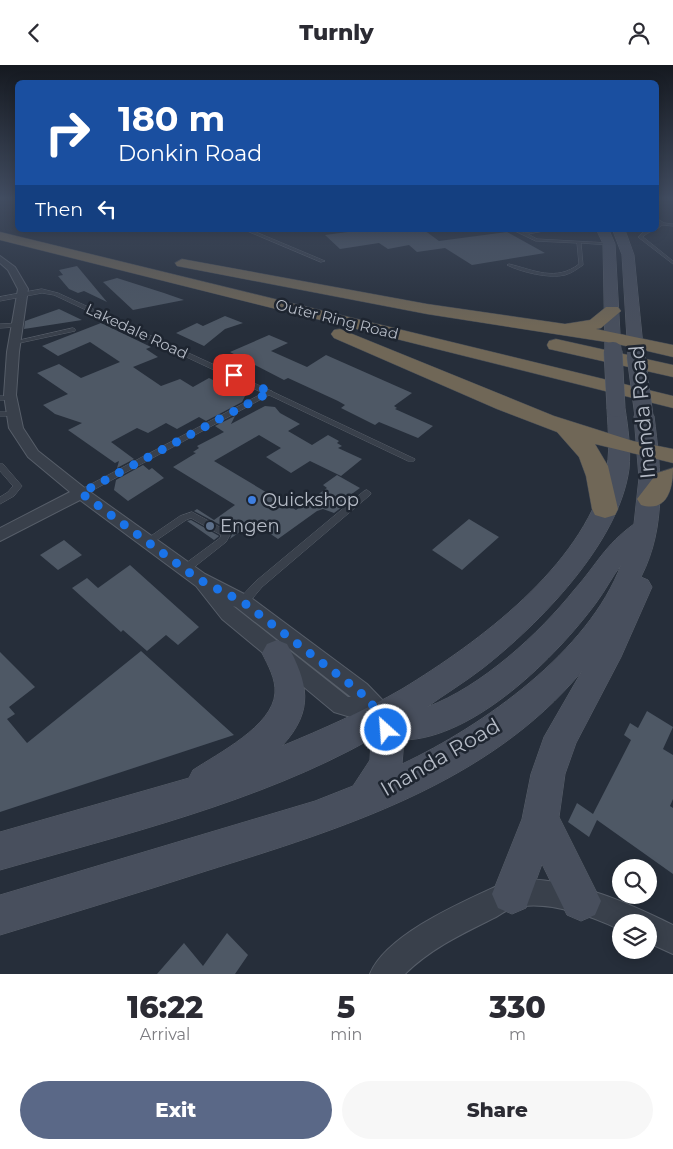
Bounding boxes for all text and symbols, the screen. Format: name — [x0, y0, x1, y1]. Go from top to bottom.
icon: back — [20, 19, 48, 47]
text: Turnly — [299, 19, 374, 46]
icon: person — [625, 19, 653, 47]
text: 180 m — [118, 97, 225, 140]
icon: right — [35, 100, 100, 165]
text: Donkin Road — [118, 140, 262, 167]
icon: left — [93, 195, 121, 223]
text: Then — [35, 198, 83, 221]
street label: Outer Ring Road — [274, 295, 400, 343]
street label: Lakedale Road — [83, 299, 191, 363]
street label: Inanda Road — [624, 344, 660, 480]
pin — [213, 354, 255, 396]
icon: arrive — [220, 361, 248, 389]
place label: Quickshop — [262, 489, 359, 511]
marker: Quickshop — [246, 494, 258, 506]
place label: Engen — [220, 515, 280, 537]
marker: Engen — [204, 520, 216, 532]
position arrow — [359, 703, 411, 755]
street label: Inanda Road — [376, 713, 504, 801]
map controls — [612, 859, 657, 959]
button: search — [612, 859, 657, 904]
button: layers — [612, 914, 657, 959]
text: 16:22 — [127, 989, 203, 1026]
text: 5 — [337, 989, 355, 1026]
text: 330 — [489, 989, 546, 1026]
text: Arrival — [140, 1025, 190, 1044]
text: min — [330, 1025, 362, 1044]
text: m — [509, 1025, 526, 1044]
button: Exit — [20, 1081, 332, 1139]
button: Share — [342, 1081, 653, 1139]

